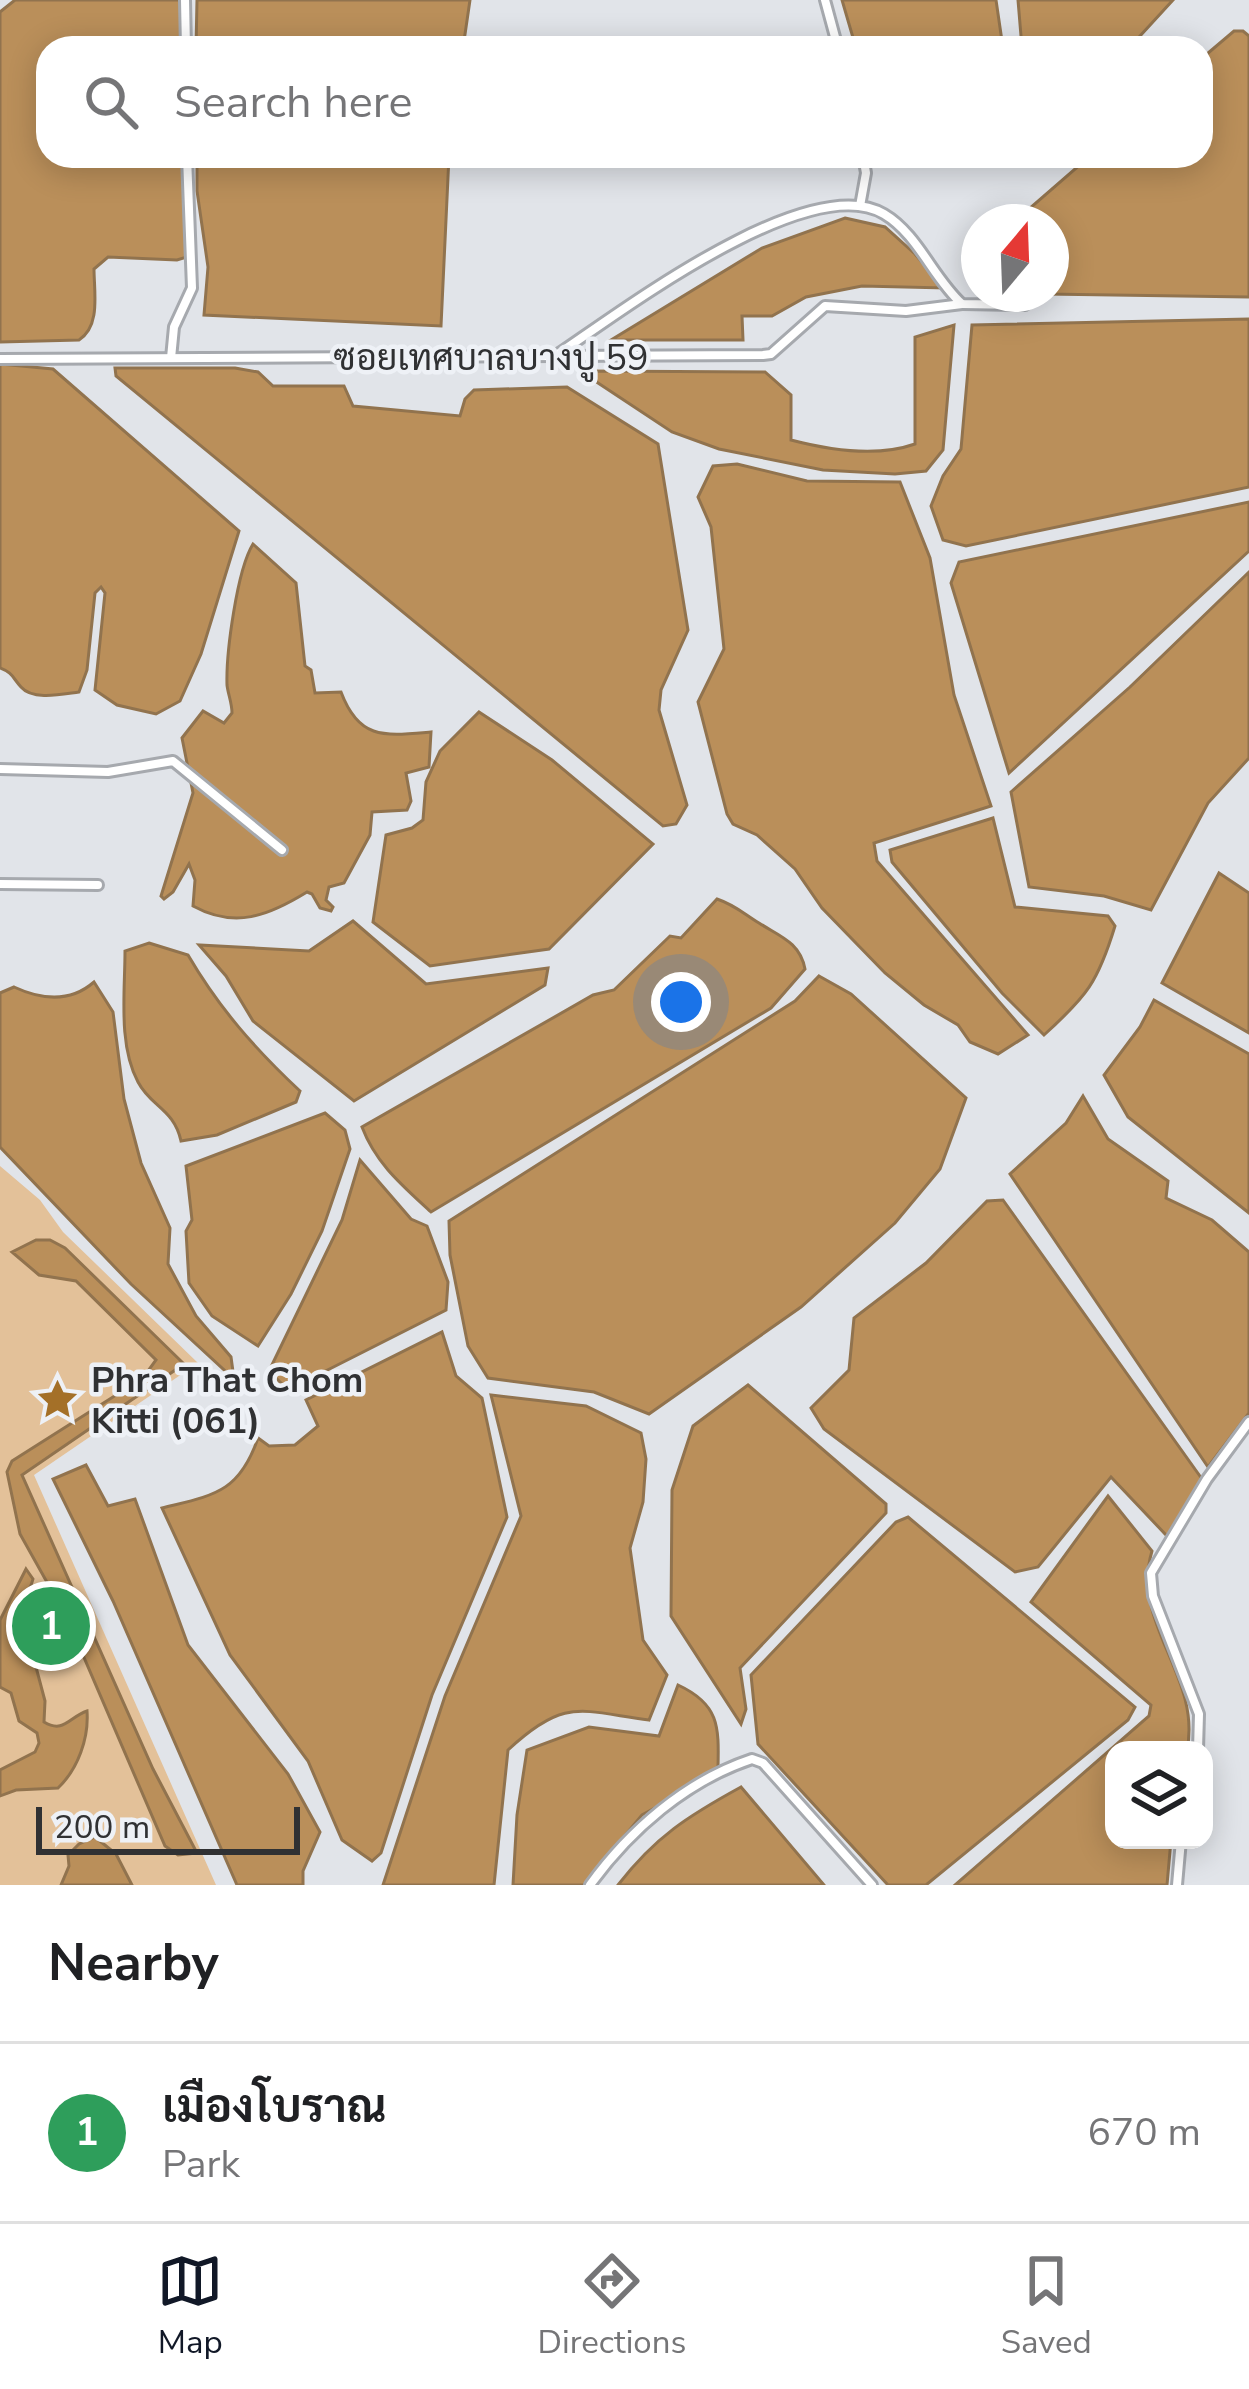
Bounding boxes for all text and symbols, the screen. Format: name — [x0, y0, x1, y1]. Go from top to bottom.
search box — [36, 36, 1213, 168]
icon: search — [78, 69, 144, 135]
text: Search here — [174, 72, 413, 133]
north arrow — [961, 204, 1069, 312]
street label: ซอยเทศบาลบางปู 59 — [333, 334, 649, 383]
your location — [651, 972, 711, 1032]
place label: Phra That Chom Kitti (061) — [91, 1356, 363, 1446]
place icon: Phra That Chom Kitti (061) — [34, 1377, 80, 1423]
pin: 1 — [12, 1581, 90, 1671]
map controls — [1105, 1741, 1213, 1849]
button: layers — [1105, 1741, 1213, 1849]
scale bar — [36, 1801, 300, 1854]
text: 200 m — [54, 1805, 150, 1850]
text: Nearby — [48, 1928, 219, 1998]
text: เมืองโบราณ — [162, 2077, 387, 2138]
text: 1 — [75, 2106, 99, 2159]
text: 670 m — [1087, 2106, 1201, 2159]
text: Park — [162, 2138, 240, 2191]
tab: Map — [157, 2248, 223, 2365]
tab: Directions — [538, 2248, 686, 2365]
tab: Saved — [1001, 2248, 1092, 2365]

